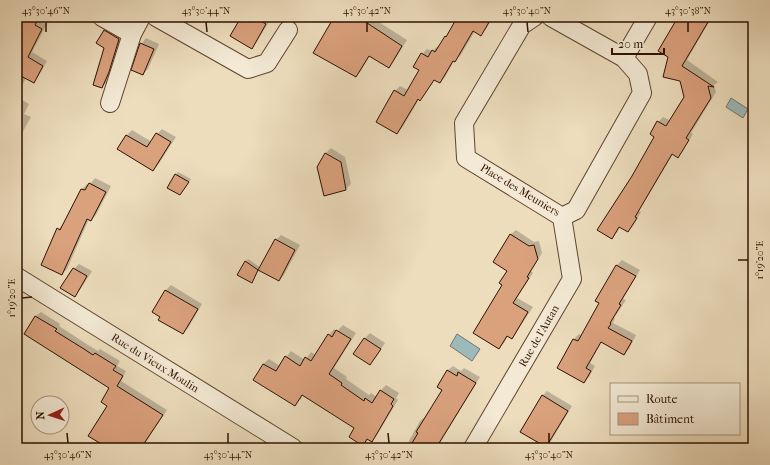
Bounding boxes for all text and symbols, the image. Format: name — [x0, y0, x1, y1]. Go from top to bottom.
text: 43°30'46"N — [22, 5, 71, 17]
text: 43°30'44"N — [182, 5, 231, 17]
text: 43°30'42"N — [343, 5, 391, 17]
text: 43°30'40"N — [503, 5, 552, 17]
text: 43°30'38"N — [665, 5, 711, 17]
scale bar — [612, 30, 664, 56]
text: 20 m — [618, 37, 643, 51]
street label: Place des Meuniers — [478, 161, 562, 219]
text: 1°19'20"E — [754, 241, 766, 279]
text: 1°19'20"E — [6, 279, 18, 317]
street label: Rue de l'Autan — [516, 302, 562, 369]
street label: Rue du Vieux Moulin — [109, 331, 202, 396]
legend — [610, 383, 740, 435]
text: Route — [646, 392, 678, 406]
north arrow — [30, 395, 70, 435]
text: N — [34, 410, 47, 420]
text: Bâtiment — [646, 412, 695, 426]
text: 43°30'46"N — [44, 449, 93, 461]
text: 43°30'44"N — [204, 449, 253, 461]
text: 43°30'42"N — [365, 449, 413, 461]
text: 43°30'40"N — [525, 449, 574, 461]

